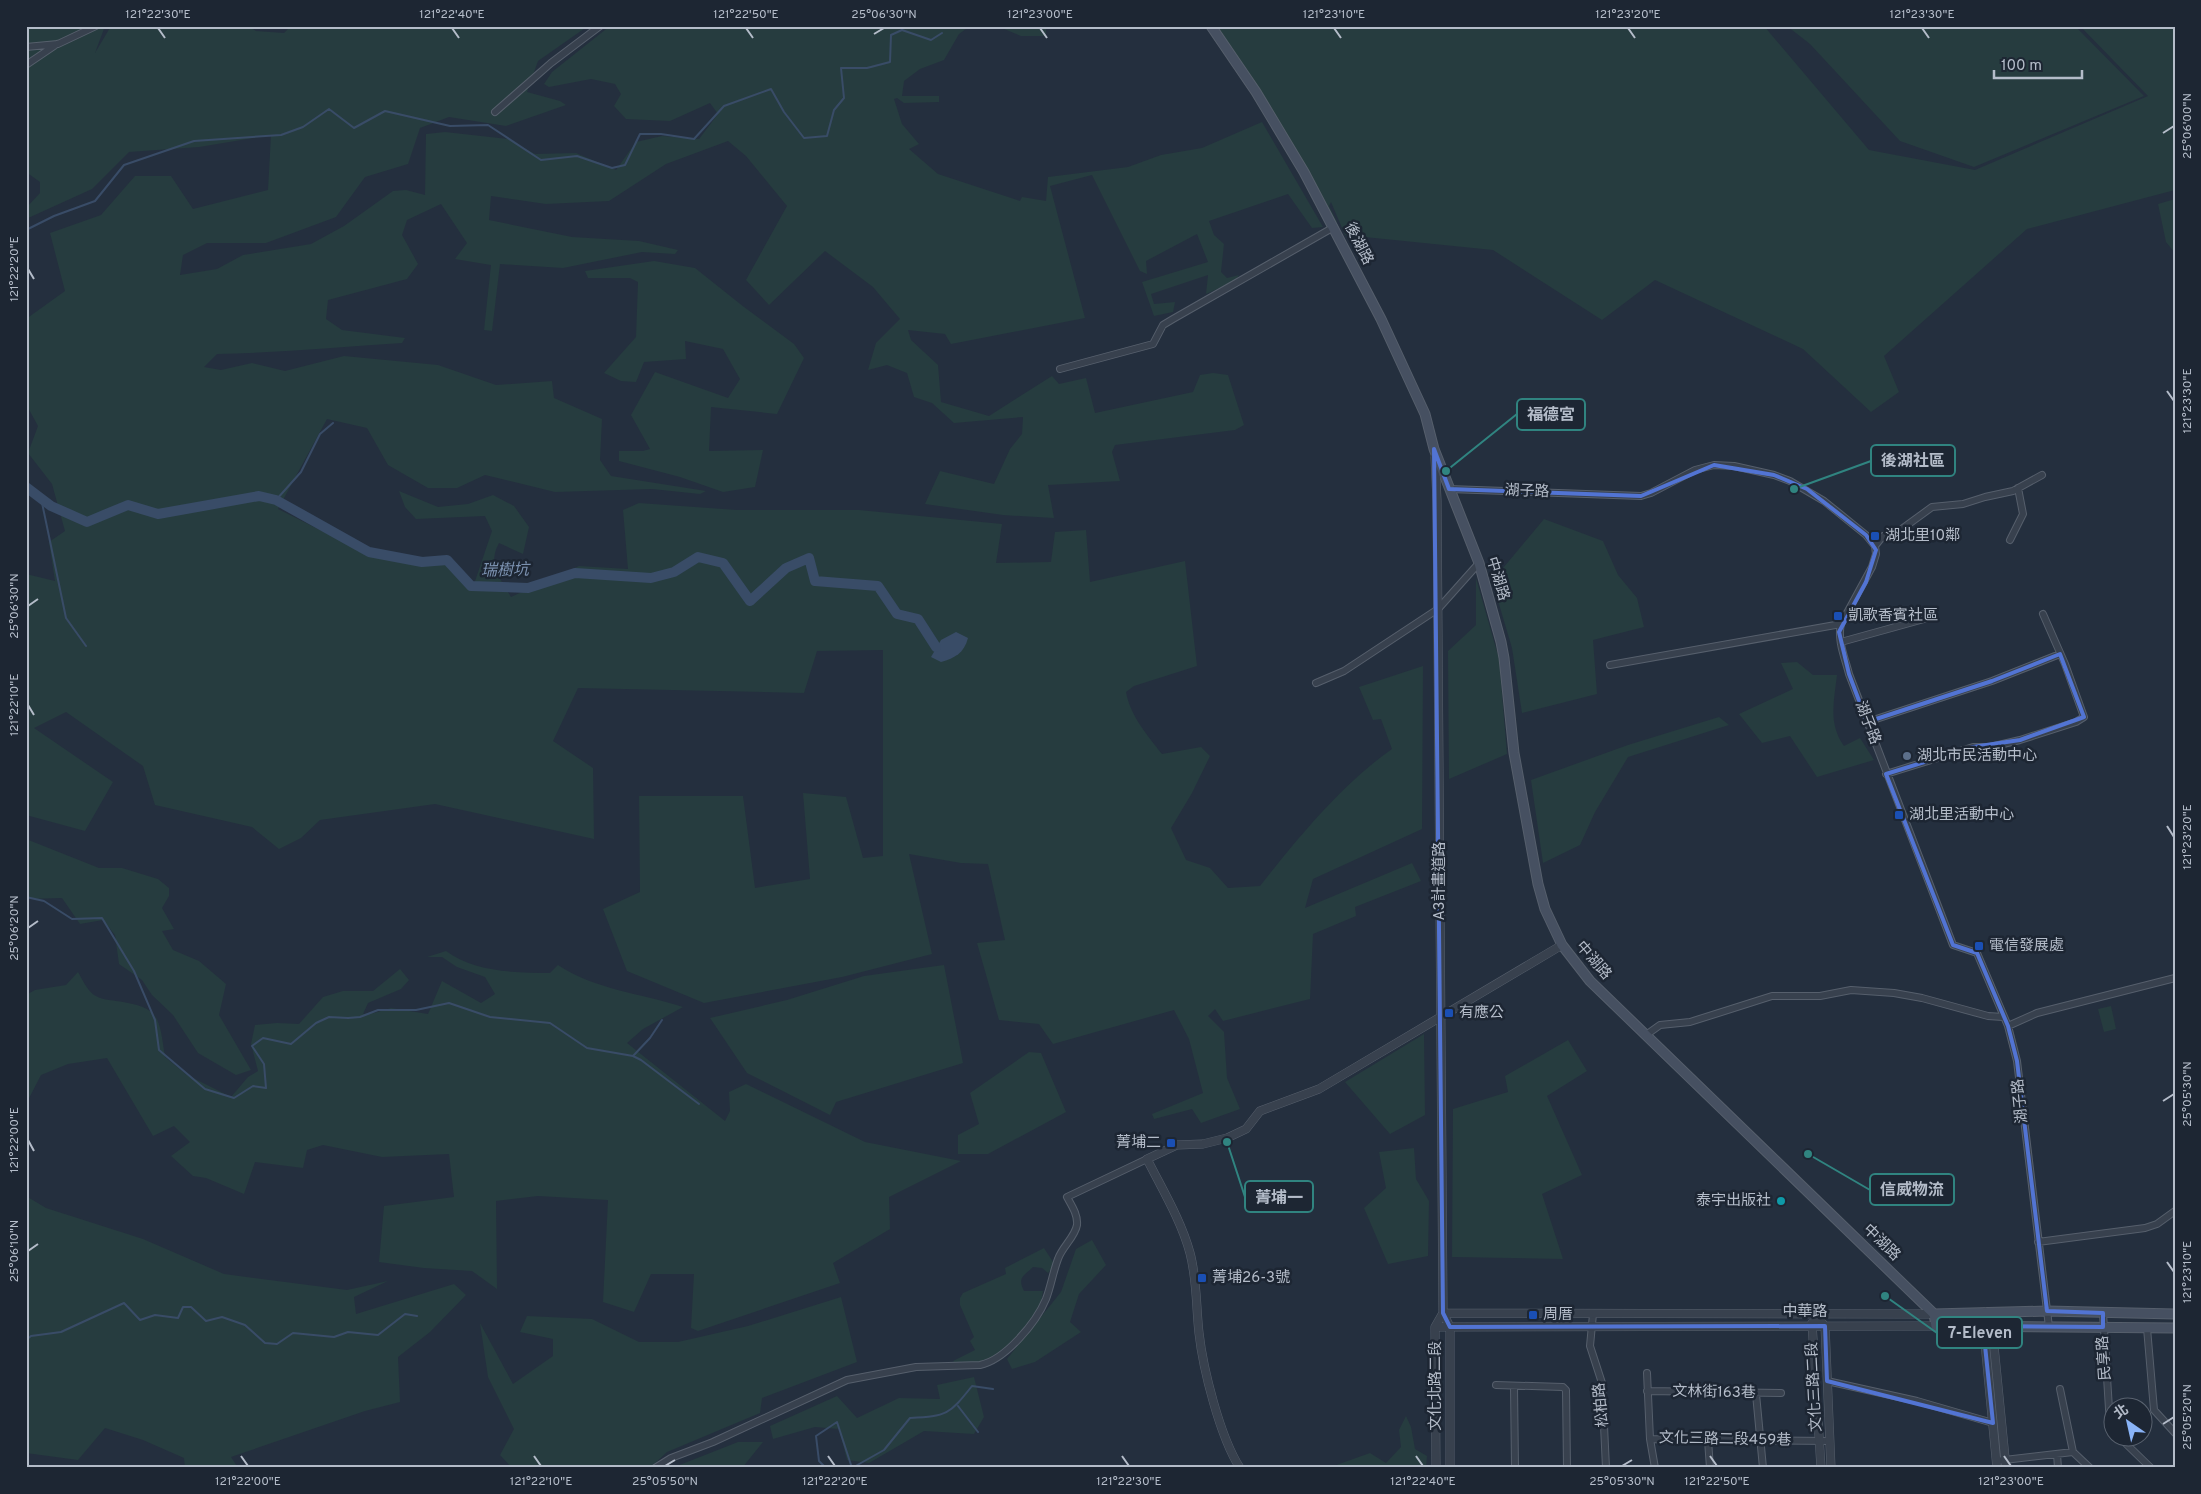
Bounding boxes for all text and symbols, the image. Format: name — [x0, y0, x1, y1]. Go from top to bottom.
text: 121°22'30"E — [125, 7, 191, 23]
text: 121°22'40"E — [419, 7, 485, 23]
text: 121°22'50"E — [713, 7, 779, 23]
text: 25°06'30"N — [851, 7, 917, 23]
text: 121°23'00"E — [1007, 7, 1073, 23]
text: 121°23'10"E — [1303, 7, 1365, 23]
text: 121°23'20"E — [1595, 7, 1661, 23]
text: 121°23'30"E — [1889, 7, 1955, 23]
scale bar — [1994, 48, 2081, 80]
text: 100 m — [2001, 57, 2042, 76]
text: 25°06'00"N — [2180, 93, 2196, 159]
street label: 後湖路 — [1339, 220, 1377, 268]
text: 121°22'20"E — [7, 236, 23, 302]
text: 121°23'30"E — [2180, 368, 2196, 434]
callout: 福德宮 — [1517, 399, 1585, 430]
text: 福德宮 — [1527, 405, 1575, 426]
callout: 後湖社區 — [1871, 445, 1955, 476]
text: 後湖社區 — [1881, 451, 1945, 472]
street label: 湖子路 — [1504, 482, 1550, 502]
place label: 湖北里10鄰 — [1885, 526, 1960, 546]
marker: 湖北里10鄰 — [1869, 530, 1881, 542]
street label: 中湖路 — [1481, 555, 1513, 603]
water label: 瑞樹坑 — [481, 561, 531, 581]
text: 25°06'30"N — [7, 573, 23, 639]
place label: 凱歌香賓社區 — [1848, 607, 1938, 626]
marker: 凱歌香賓社區 — [1832, 610, 1844, 622]
text: 121°22'10"E — [7, 674, 23, 736]
street label: 湖子路 — [1850, 699, 1884, 747]
place label: 湖北市民活動中心 — [1917, 746, 2037, 766]
marker: 湖北市民活動中心 — [1901, 750, 1913, 762]
text: 121°23'20"E — [2180, 804, 2196, 870]
place label: 湖北里活動中心 — [1909, 805, 2014, 825]
marker: 湖北里活動中心 — [1893, 809, 1905, 821]
street label: A3計畫道路 — [1430, 841, 1450, 921]
text: 25°06'20"N — [7, 895, 23, 961]
place label: 電信發展處 — [1989, 937, 2064, 956]
street label: 中湖路 — [1571, 938, 1615, 984]
marker: 電信發展處 — [1973, 940, 1985, 952]
place label: 有應公 — [1459, 1004, 1504, 1023]
marker: 有應公 — [1443, 1007, 1455, 1019]
text: 25°05'30"N — [2180, 1061, 2196, 1127]
street label: 湖子路 — [2009, 1078, 2033, 1124]
text: 121°22'00"E — [7, 1107, 23, 1173]
place label: 菁埔二 — [1116, 1133, 1161, 1153]
marker: 菁埔二 — [1165, 1137, 1177, 1149]
callout: 信威物流 — [1870, 1174, 1954, 1205]
text: 信威物流 — [1880, 1180, 1944, 1201]
callout: 菁埔一 — [1245, 1181, 1313, 1212]
text: 菁埔一 — [1255, 1188, 1303, 1209]
place label: 泰宇出版社 — [1696, 1191, 1771, 1211]
marker: 泰宇出版社 — [1775, 1195, 1787, 1207]
text: 25°06'10"N — [7, 1220, 23, 1282]
street label: 中湖路 — [1858, 1221, 1904, 1265]
text: 121°23'10"E — [2180, 1241, 2196, 1303]
place label: 菁埔26-3號 — [1212, 1268, 1290, 1288]
marker: 菁埔26-3號 — [1196, 1272, 1208, 1284]
street label: 中華路 — [1782, 1303, 1828, 1322]
place label: 周厝 — [1543, 1306, 1573, 1325]
marker: 周厝 — [1527, 1309, 1539, 1321]
callout: 7-Eleven — [1937, 1317, 2022, 1348]
text: 7-Eleven — [1948, 1324, 2012, 1344]
street label: 民享路 — [2094, 1335, 2116, 1381]
street label: 文化北路二段 — [1426, 1341, 1446, 1431]
street label: 文化三路二段 — [1802, 1342, 1827, 1432]
street label: 松柏路 — [1591, 1382, 1613, 1428]
street label: 文林街163巷 — [1672, 1383, 1756, 1403]
text: 25°05'20"N — [2180, 1384, 2196, 1450]
north arrow — [2104, 1396, 2154, 1446]
text: 北 — [2111, 1402, 2132, 1423]
street label: 文化三路二段459巷 — [1659, 1428, 1791, 1451]
text: 121°22'00"E — [215, 1474, 281, 1490]
text: 121°22'10"E — [510, 1474, 572, 1490]
text: 25°05'50"N — [632, 1474, 698, 1490]
text: 121°22'20"E — [802, 1474, 868, 1490]
text: 121°22'30"E — [1096, 1474, 1162, 1490]
text: 121°22'40"E — [1390, 1474, 1456, 1490]
text: 25°05'30"N — [1589, 1474, 1655, 1490]
text: 121°22'50"E — [1684, 1474, 1750, 1490]
text: 121°23'00"E — [1978, 1474, 2044, 1490]

